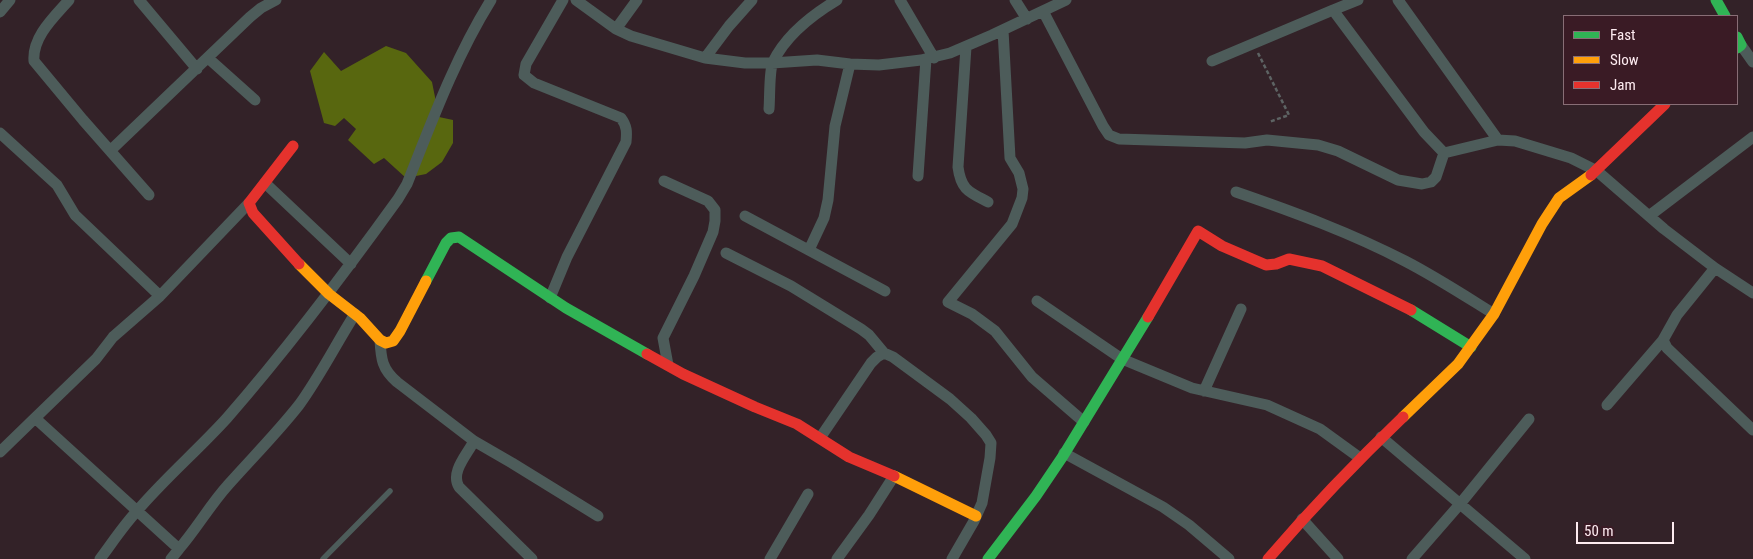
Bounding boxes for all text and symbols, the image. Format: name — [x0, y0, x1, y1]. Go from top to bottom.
legend — [1563, 15, 1738, 105]
text: Fast — [1610, 26, 1635, 44]
text: Slow — [1610, 51, 1639, 69]
text: Jam — [1610, 76, 1636, 94]
scale bar — [1578, 512, 1676, 544]
text: 50 m — [1584, 522, 1614, 540]

